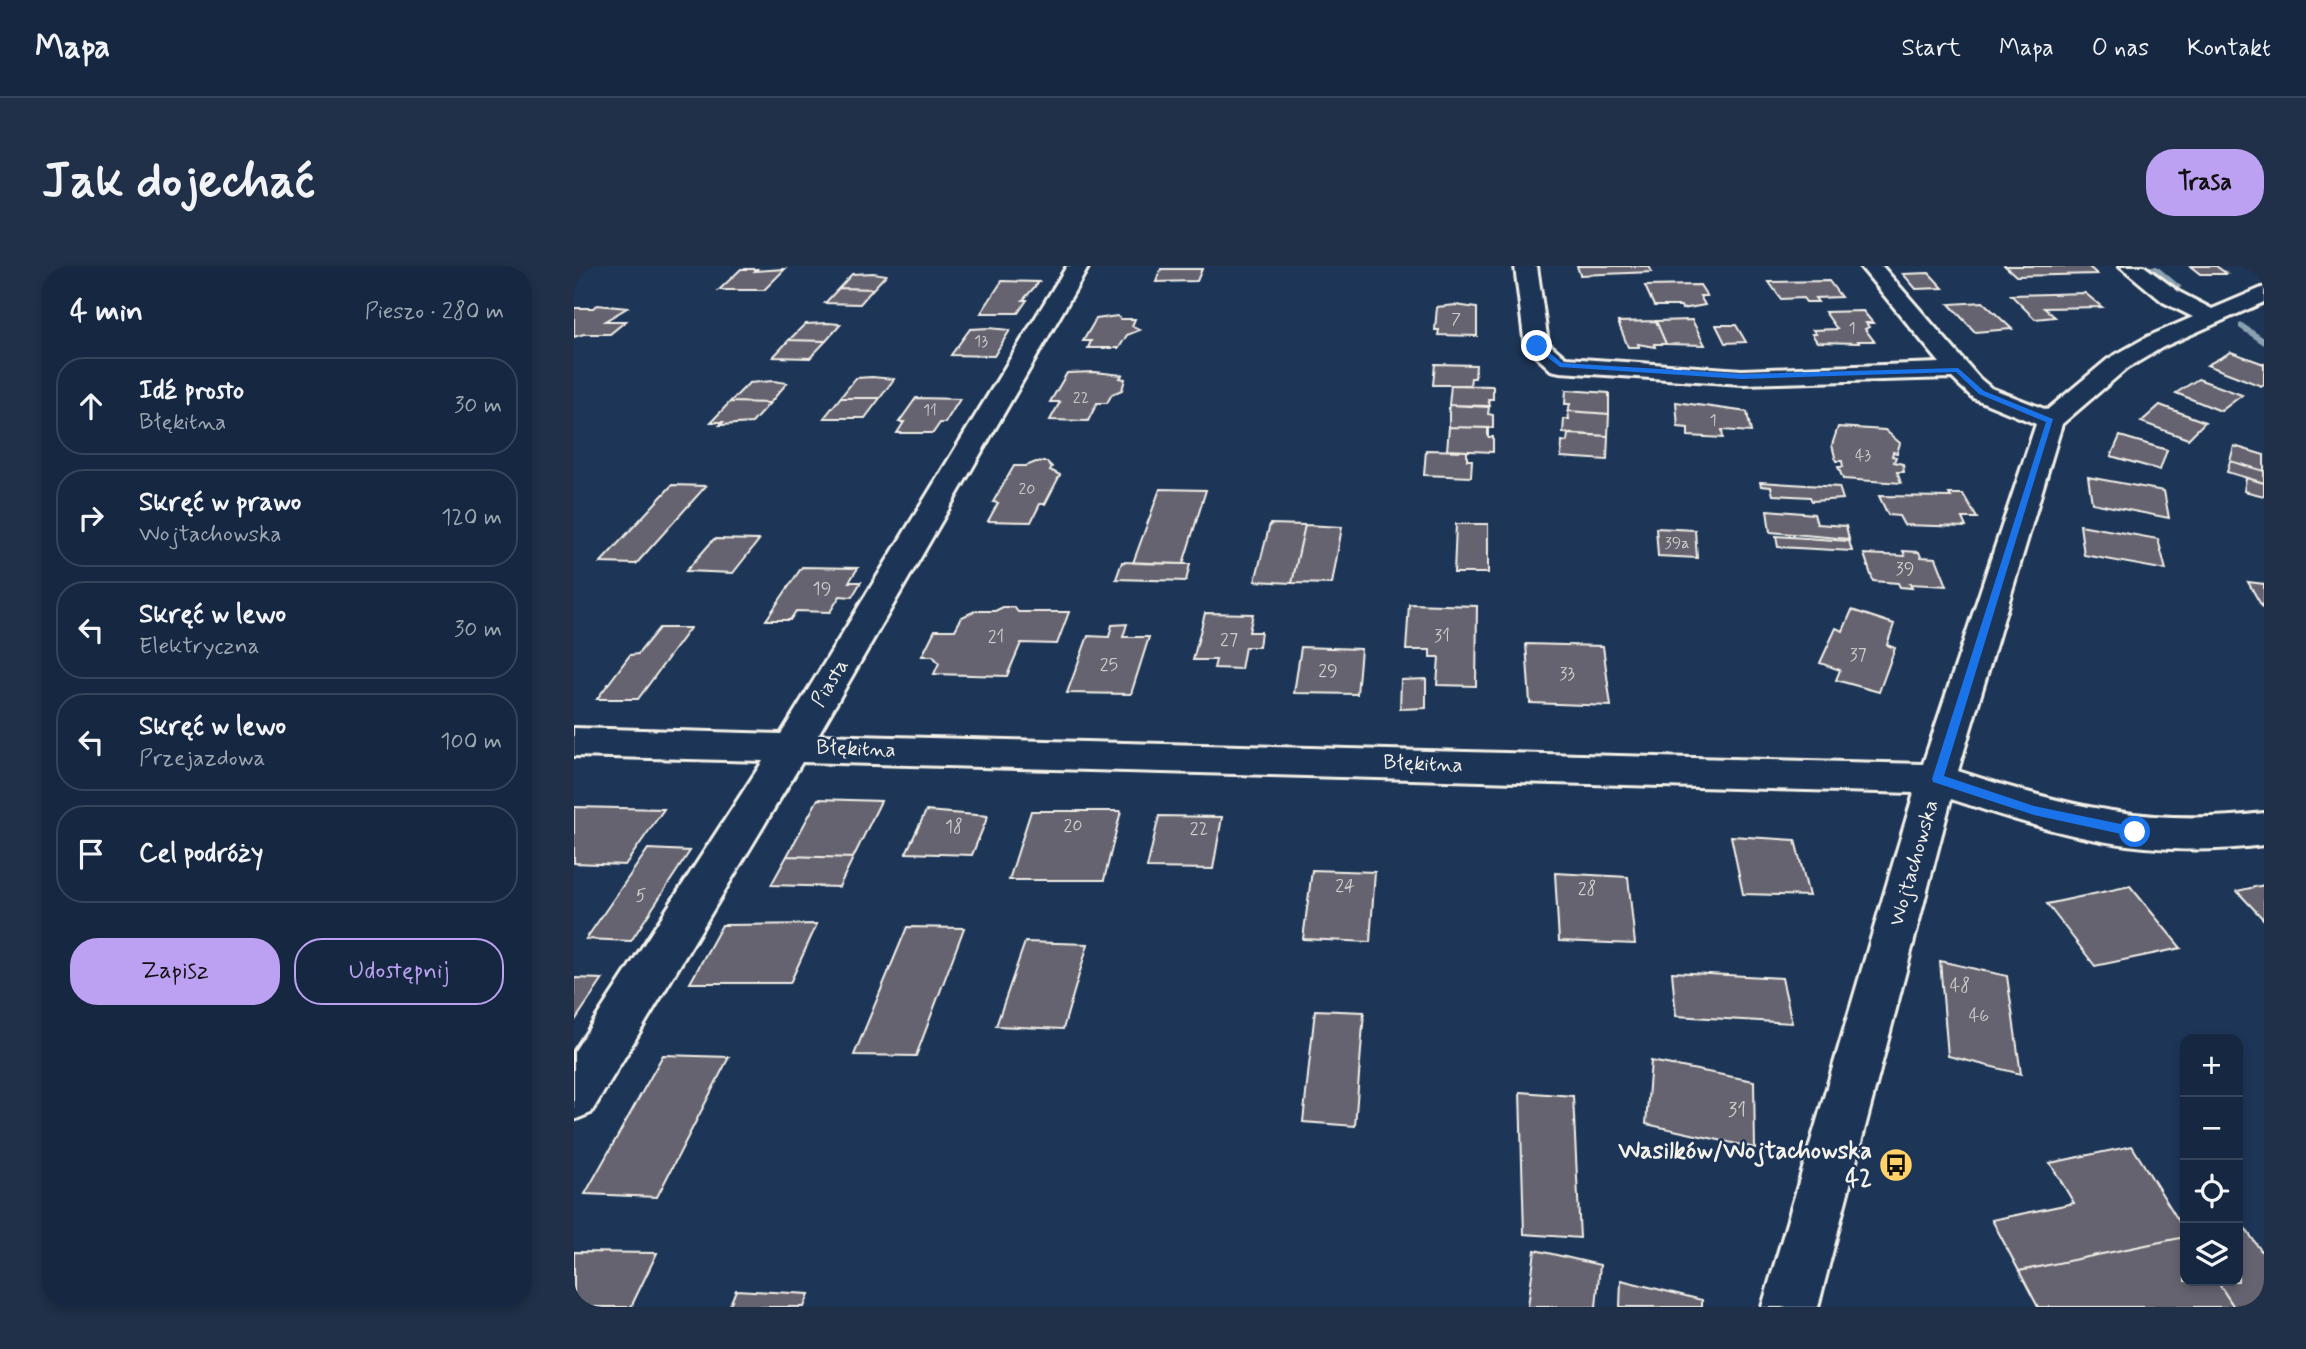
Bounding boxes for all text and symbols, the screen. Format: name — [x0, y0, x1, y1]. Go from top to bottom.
text: Mapa — [35, 26, 110, 70]
text: Start — [1902, 33, 1961, 64]
text: Mapa — [1999, 33, 2054, 64]
text: O nas — [2092, 33, 2149, 64]
text: Kontakt — [2187, 33, 2271, 64]
button: Trasa — [2146, 149, 2264, 216]
text: Jak dojechać — [42, 150, 315, 215]
text: 4 min — [70, 292, 143, 331]
text: Pieszo · 280 m — [365, 297, 504, 327]
house number: 7 — [1451, 309, 1461, 330]
house number: 1 — [1848, 318, 1856, 339]
route end — [1521, 330, 1552, 361]
house number: 13 — [974, 331, 988, 352]
text: Idź prosto — [139, 374, 244, 408]
icon: ahead — [72, 387, 110, 425]
house number: 22 — [1073, 388, 1089, 409]
text: 30 m — [454, 391, 502, 421]
house number: 11 — [923, 400, 937, 421]
text: Błękitna — [139, 408, 226, 438]
house number: 1 — [1709, 410, 1717, 431]
house number: 43 — [1855, 445, 1871, 466]
house number: 20 — [1019, 479, 1036, 500]
text: Skręć w prawo — [139, 486, 301, 520]
icon: right — [72, 499, 110, 537]
text: 120 m — [441, 503, 502, 533]
text: Wojtachowska — [139, 520, 282, 550]
house number: 39a — [1665, 533, 1690, 554]
house number: 39 — [1896, 557, 1914, 581]
house number: 19 — [813, 577, 831, 601]
text: Skręć w lewo — [139, 598, 286, 632]
icon: left — [72, 611, 110, 649]
text: 30 m — [454, 615, 502, 645]
house number: 31 — [1434, 624, 1450, 648]
house number: 21 — [988, 625, 1004, 649]
house number: 27 — [1220, 628, 1238, 652]
text: Elektryczna — [139, 632, 260, 662]
house number: 37 — [1849, 643, 1867, 667]
house number: 25 — [1100, 653, 1118, 677]
street label: Piasta — [805, 654, 855, 712]
house number: 29 — [1318, 659, 1338, 683]
house number: 33 — [1559, 662, 1575, 686]
text: Skręć w lewo — [139, 710, 286, 744]
icon: left — [72, 723, 110, 761]
text: 100 m — [440, 727, 502, 757]
street label: Błękitna — [816, 734, 896, 764]
text: Przejazdowa — [139, 744, 265, 774]
street label: Błękitna — [1383, 749, 1463, 779]
street label: Wojtachowska — [1883, 797, 1945, 929]
house number: 20 — [1063, 814, 1083, 838]
house number: 18 — [945, 815, 963, 839]
route start — [2119, 816, 2150, 847]
house number: 22 — [1190, 817, 1208, 841]
icon: arrive — [72, 835, 110, 873]
text: Cel podróży — [139, 837, 263, 871]
house number: 24 — [1335, 874, 1355, 898]
house number: 28 — [1578, 877, 1596, 901]
house number: 5 — [636, 884, 647, 908]
button: Zapisz — [70, 938, 280, 1005]
button: Udostępnij — [294, 938, 504, 1005]
house number: 48 — [1950, 974, 1970, 998]
house number: 46 — [1969, 1004, 1989, 1028]
map controls — [2180, 1034, 2243, 1286]
button: + — [2180, 1034, 2243, 1097]
house number: 31 — [1728, 1096, 1746, 1124]
button: − — [2180, 1097, 2243, 1160]
place label: Wasilków/Wojtachowska 42 — [1618, 1136, 1872, 1195]
bus stop icon: Wasilków/Wojtachowska 42 — [1877, 1146, 1915, 1184]
button: locate — [2180, 1160, 2243, 1223]
button: layers — [2180, 1223, 2243, 1286]

